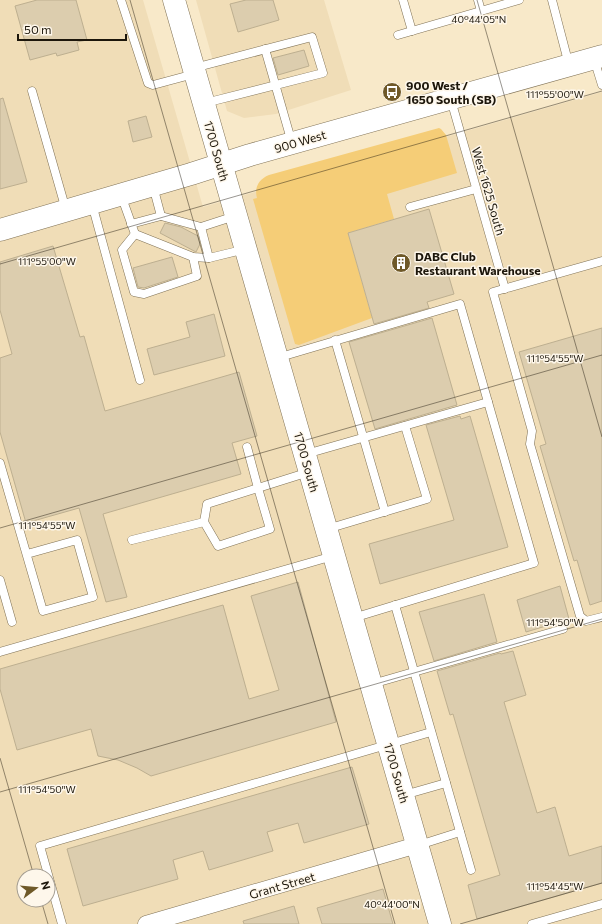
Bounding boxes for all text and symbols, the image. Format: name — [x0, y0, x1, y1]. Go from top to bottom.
text: 40°44'05"N — [452, 13, 506, 25]
scale bar — [18, 16, 126, 42]
text: 50 m — [24, 22, 52, 36]
place label: 900 West / 1650 South (SB) — [406, 78, 496, 106]
bus stop icon: 900 West / 1650 South (SB) — [381, 81, 403, 103]
text: 111°55'00"W — [526, 88, 584, 100]
street label: 1700 South — [202, 119, 232, 183]
street label: 900 West — [272, 127, 328, 155]
street label: West 1625 South — [470, 145, 508, 237]
place label: DABC Club Restaurant Warehouse — [415, 249, 541, 277]
building icon: DABC Club Restaurant Warehouse — [390, 252, 412, 274]
text: 111°55'00"W — [18, 255, 76, 267]
text: 111°54'55"W — [527, 352, 583, 364]
street label: 1700 South — [292, 430, 322, 494]
text: 111°54'55"W — [19, 519, 75, 531]
text: 111°54'50"W — [526, 616, 584, 628]
street label: 1700 South — [382, 741, 412, 805]
text: 111°54'50"W — [18, 783, 76, 795]
north arrow — [16, 868, 56, 908]
street label: Grant Street — [248, 869, 317, 901]
text: N — [39, 879, 53, 891]
text: 111°54'45"W — [526, 880, 584, 892]
text: 40°44'00"N — [364, 898, 420, 910]

